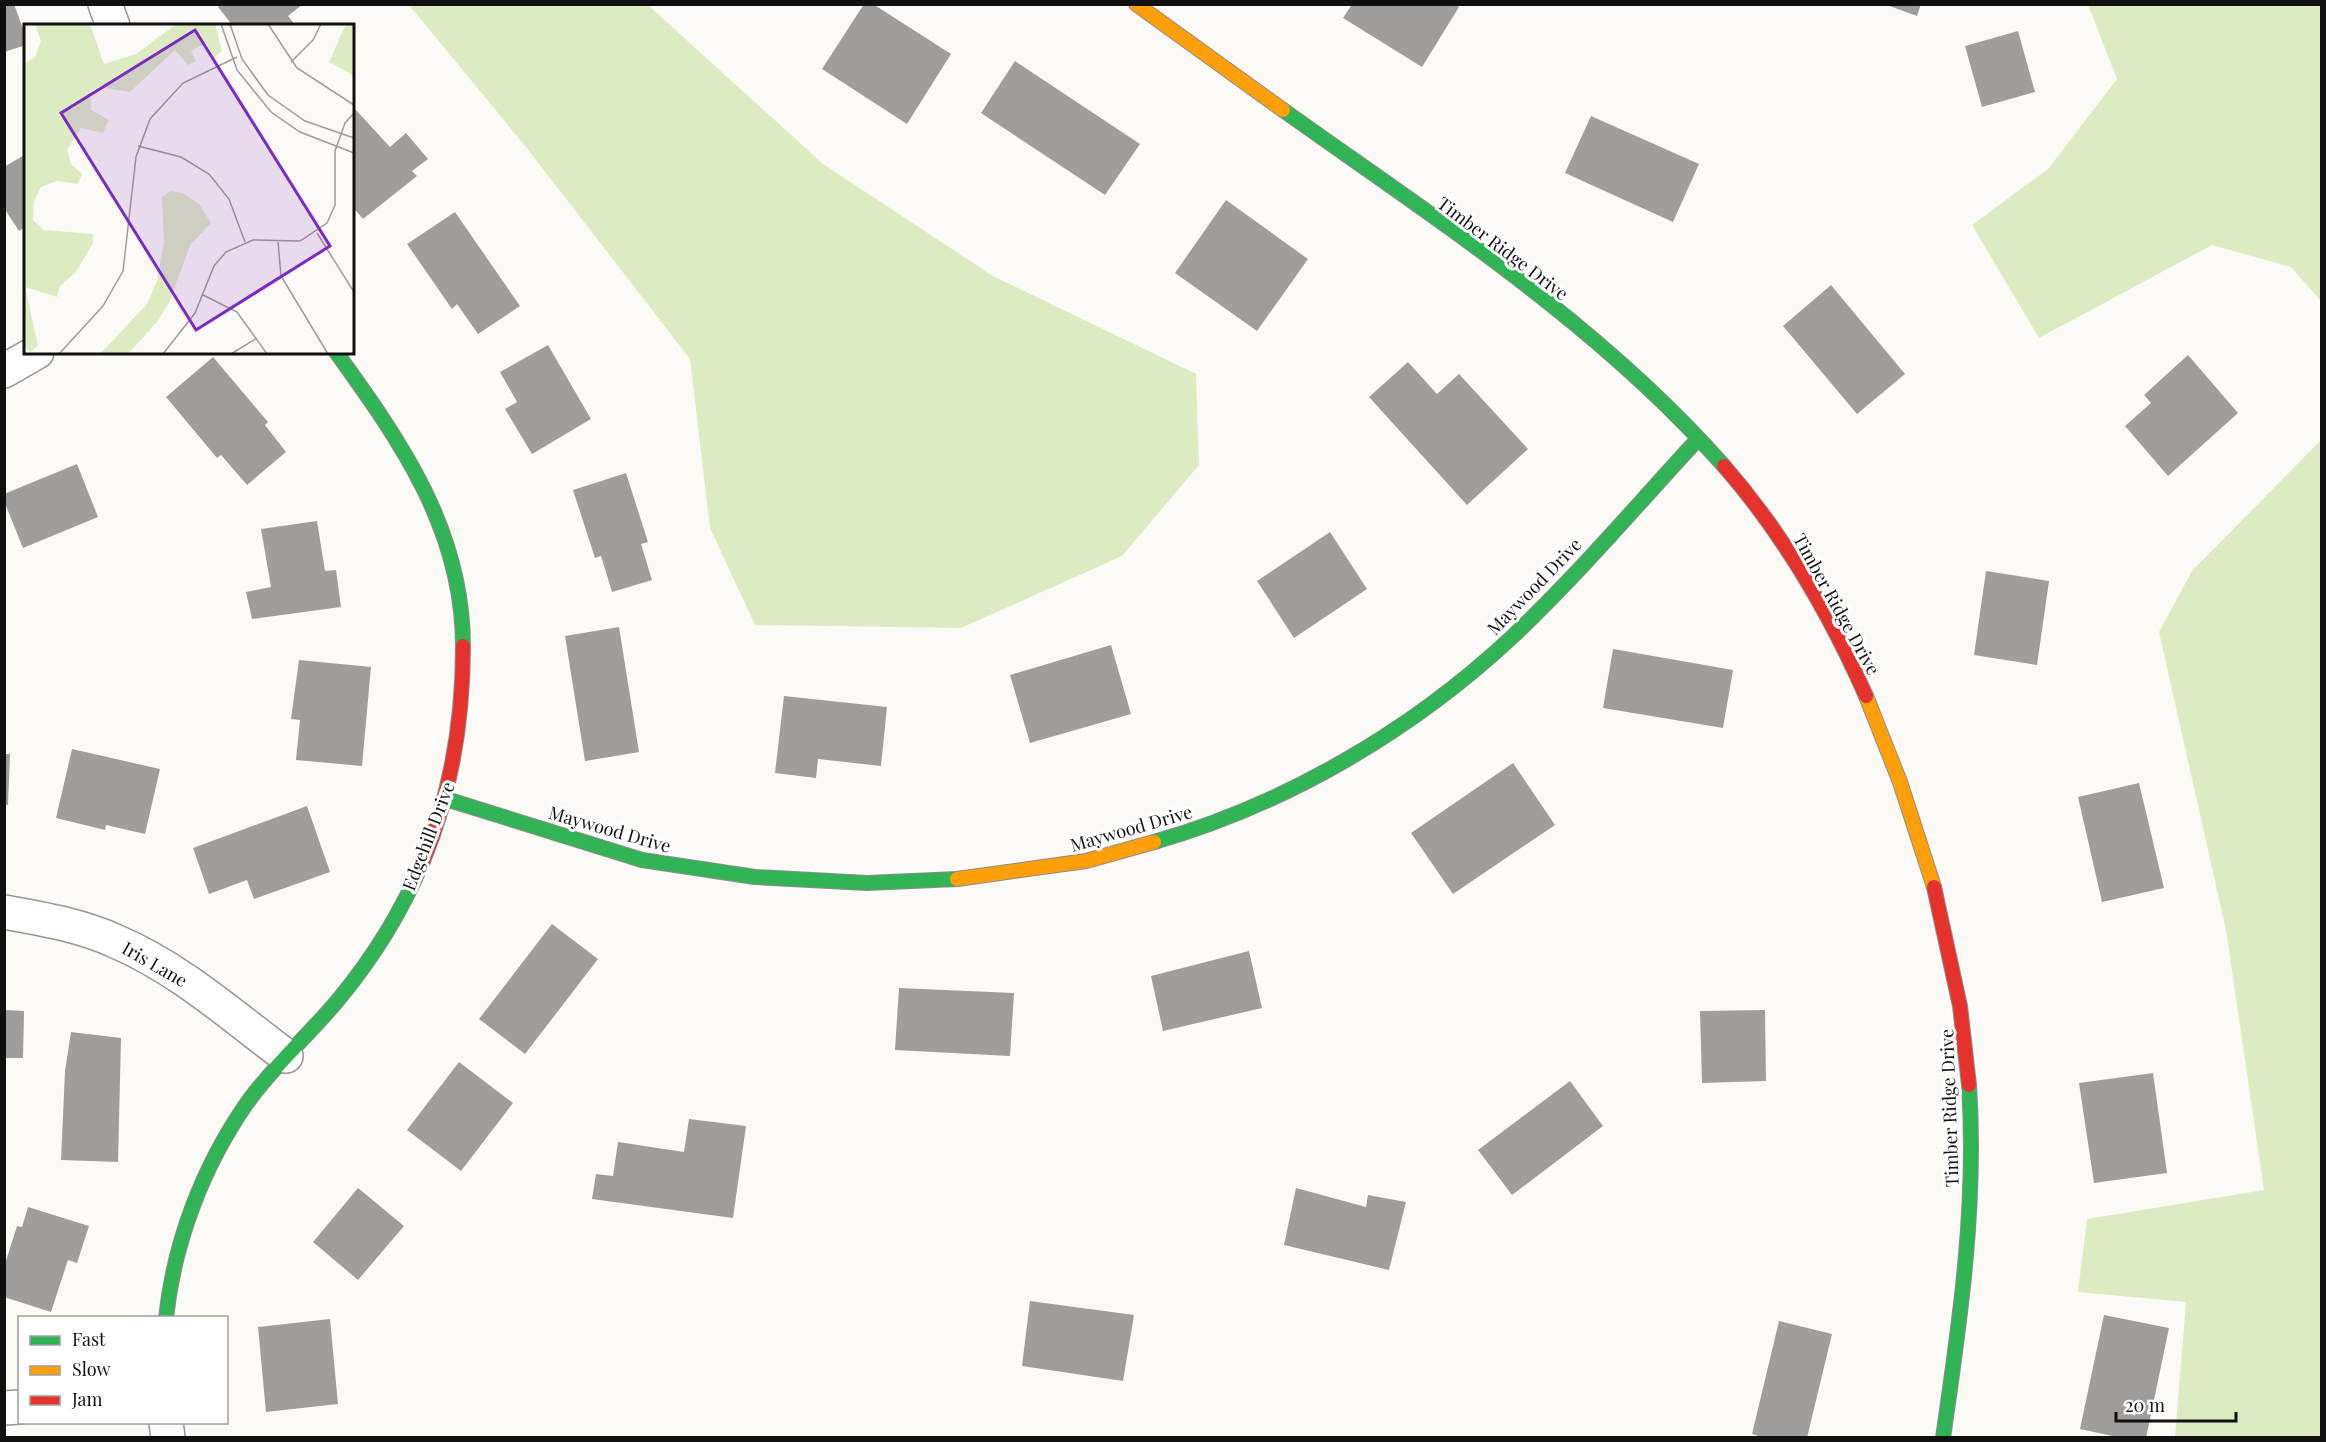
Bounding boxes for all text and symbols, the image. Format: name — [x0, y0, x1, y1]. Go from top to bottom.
inset map — [24, 24, 354, 354]
street label: Timber Ridge Drive — [1433, 191, 1573, 305]
street label: Timber Ridge Drive — [1788, 529, 1886, 679]
street label: Maywood Drive — [1482, 532, 1586, 640]
street label: Edgehill Drive — [396, 778, 460, 894]
street label: Maywood Drive — [1067, 799, 1195, 857]
street label: Maywood Drive — [546, 800, 674, 858]
street label: Iris Lane — [118, 936, 192, 992]
street label: Timber Ridge Drive — [1934, 1029, 1964, 1187]
legend — [18, 1316, 228, 1424]
text: Fast — [72, 1327, 106, 1351]
text: Slow — [72, 1357, 110, 1381]
scale bar — [2116, 1385, 2236, 1423]
text: Jam — [71, 1387, 102, 1411]
text: 20 m — [2125, 1393, 2165, 1417]

